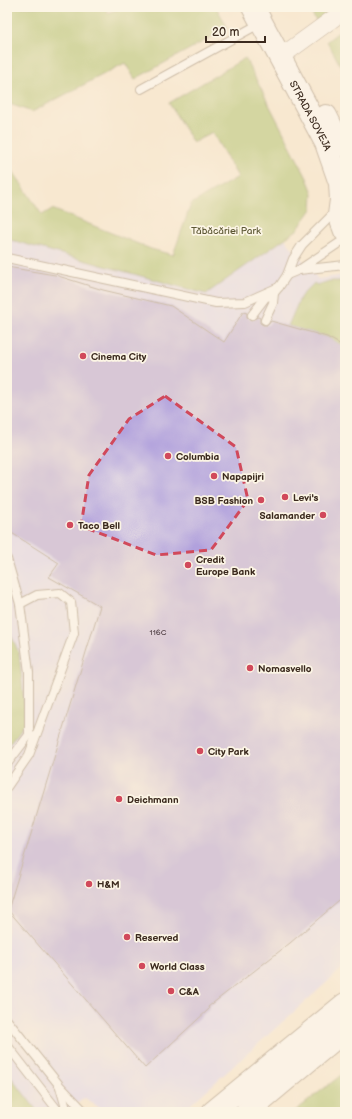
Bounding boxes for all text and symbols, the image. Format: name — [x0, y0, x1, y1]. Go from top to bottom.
scale bar — [206, 18, 265, 44]
text: 20 m — [212, 25, 239, 40]
street label: STRADA SOVEJA — [287, 79, 334, 153]
park label: Tăbăcăriei Park — [191, 225, 261, 237]
marker: Cinema City — [78, 351, 88, 361]
place label: Cinema City — [91, 351, 147, 363]
marker: Columbia — [163, 451, 173, 461]
place label: Columbia — [176, 451, 219, 463]
marker: Napapijri — [209, 471, 219, 481]
place label: Napapijri — [222, 471, 264, 483]
marker: Levi's — [280, 492, 290, 502]
place label: Levi's — [293, 492, 318, 504]
place label: BSB Fashion — [195, 495, 253, 507]
marker: BSB Fashion — [256, 495, 266, 505]
place label: Salamander — [260, 510, 316, 522]
marker: Salamander — [318, 510, 328, 520]
marker: Taco Bell — [65, 520, 75, 530]
place label: Taco Bell — [78, 520, 120, 532]
place label: Credit Europe Bank — [196, 554, 256, 578]
marker: Credit Europe Bank — [183, 560, 193, 570]
house number: 116C — [150, 628, 167, 637]
marker: Nomasvello — [245, 663, 255, 673]
place label: Nomasvello — [258, 663, 312, 675]
marker: City Park — [195, 746, 205, 756]
place label: City Park — [208, 746, 249, 758]
marker: Deichmann — [114, 794, 124, 804]
place label: Deichmann — [127, 794, 179, 806]
marker: H&M — [84, 879, 94, 889]
place label: H&M — [97, 879, 120, 891]
marker: Reserved — [122, 932, 132, 942]
place label: Reserved — [135, 932, 179, 944]
marker: World Class — [137, 961, 147, 971]
place label: World Class — [150, 961, 205, 973]
marker: C&A — [166, 986, 176, 996]
place label: C&A — [179, 986, 200, 998]

